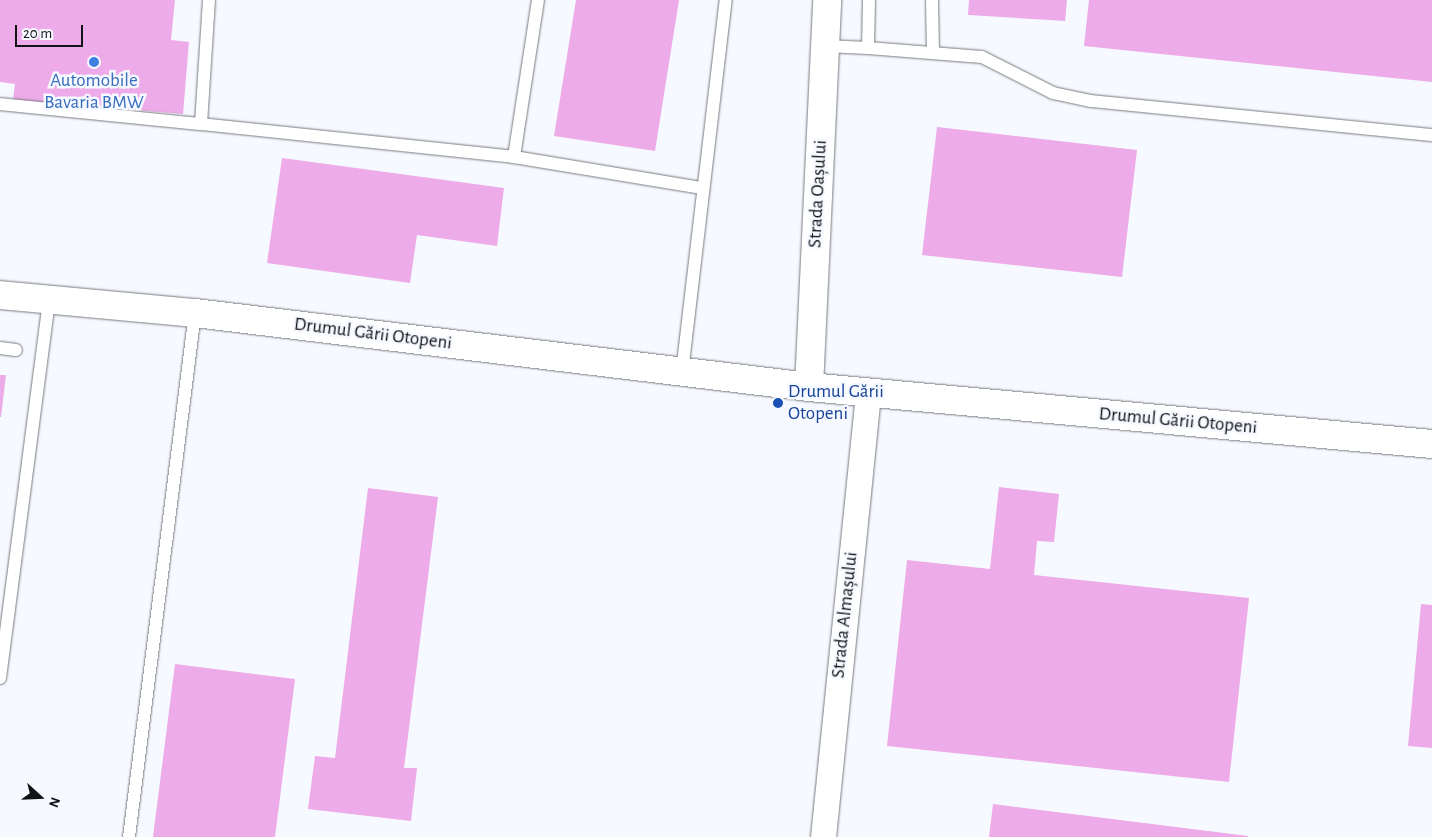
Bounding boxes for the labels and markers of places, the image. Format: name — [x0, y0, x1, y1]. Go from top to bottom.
marker: Automobile Bavaria BMW — [88, 56, 100, 68]
place label: Automobile Bavaria BMW — [44, 70, 144, 114]
place label: Drumul Gării Otopeni — [788, 381, 884, 425]
marker: Drumul Gării Otopeni — [772, 397, 784, 409]

